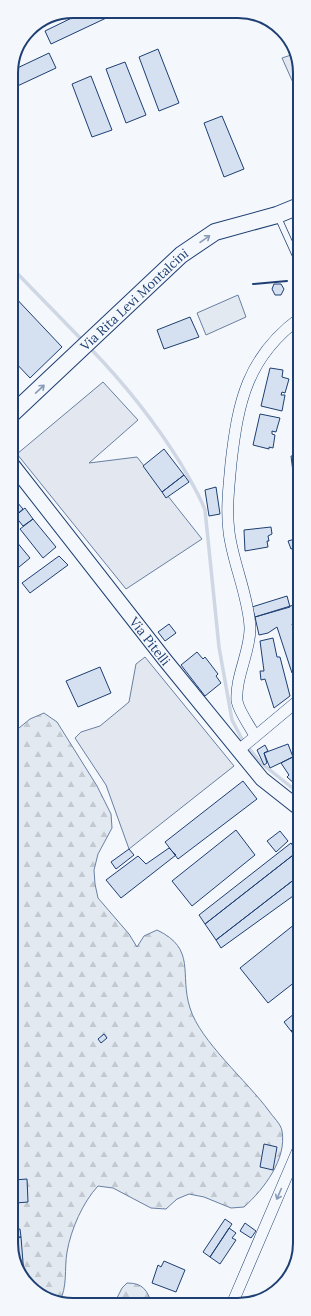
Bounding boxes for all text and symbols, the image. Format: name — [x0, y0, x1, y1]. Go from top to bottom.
one-way arrow — [199, 235, 210, 243]
street label: Via Rita Levi Montalcini — [76, 244, 192, 355]
one-way arrow — [34, 384, 45, 393]
street label: Via Pitelli — [125, 613, 174, 669]
one-way arrow — [275, 1187, 282, 1199]

